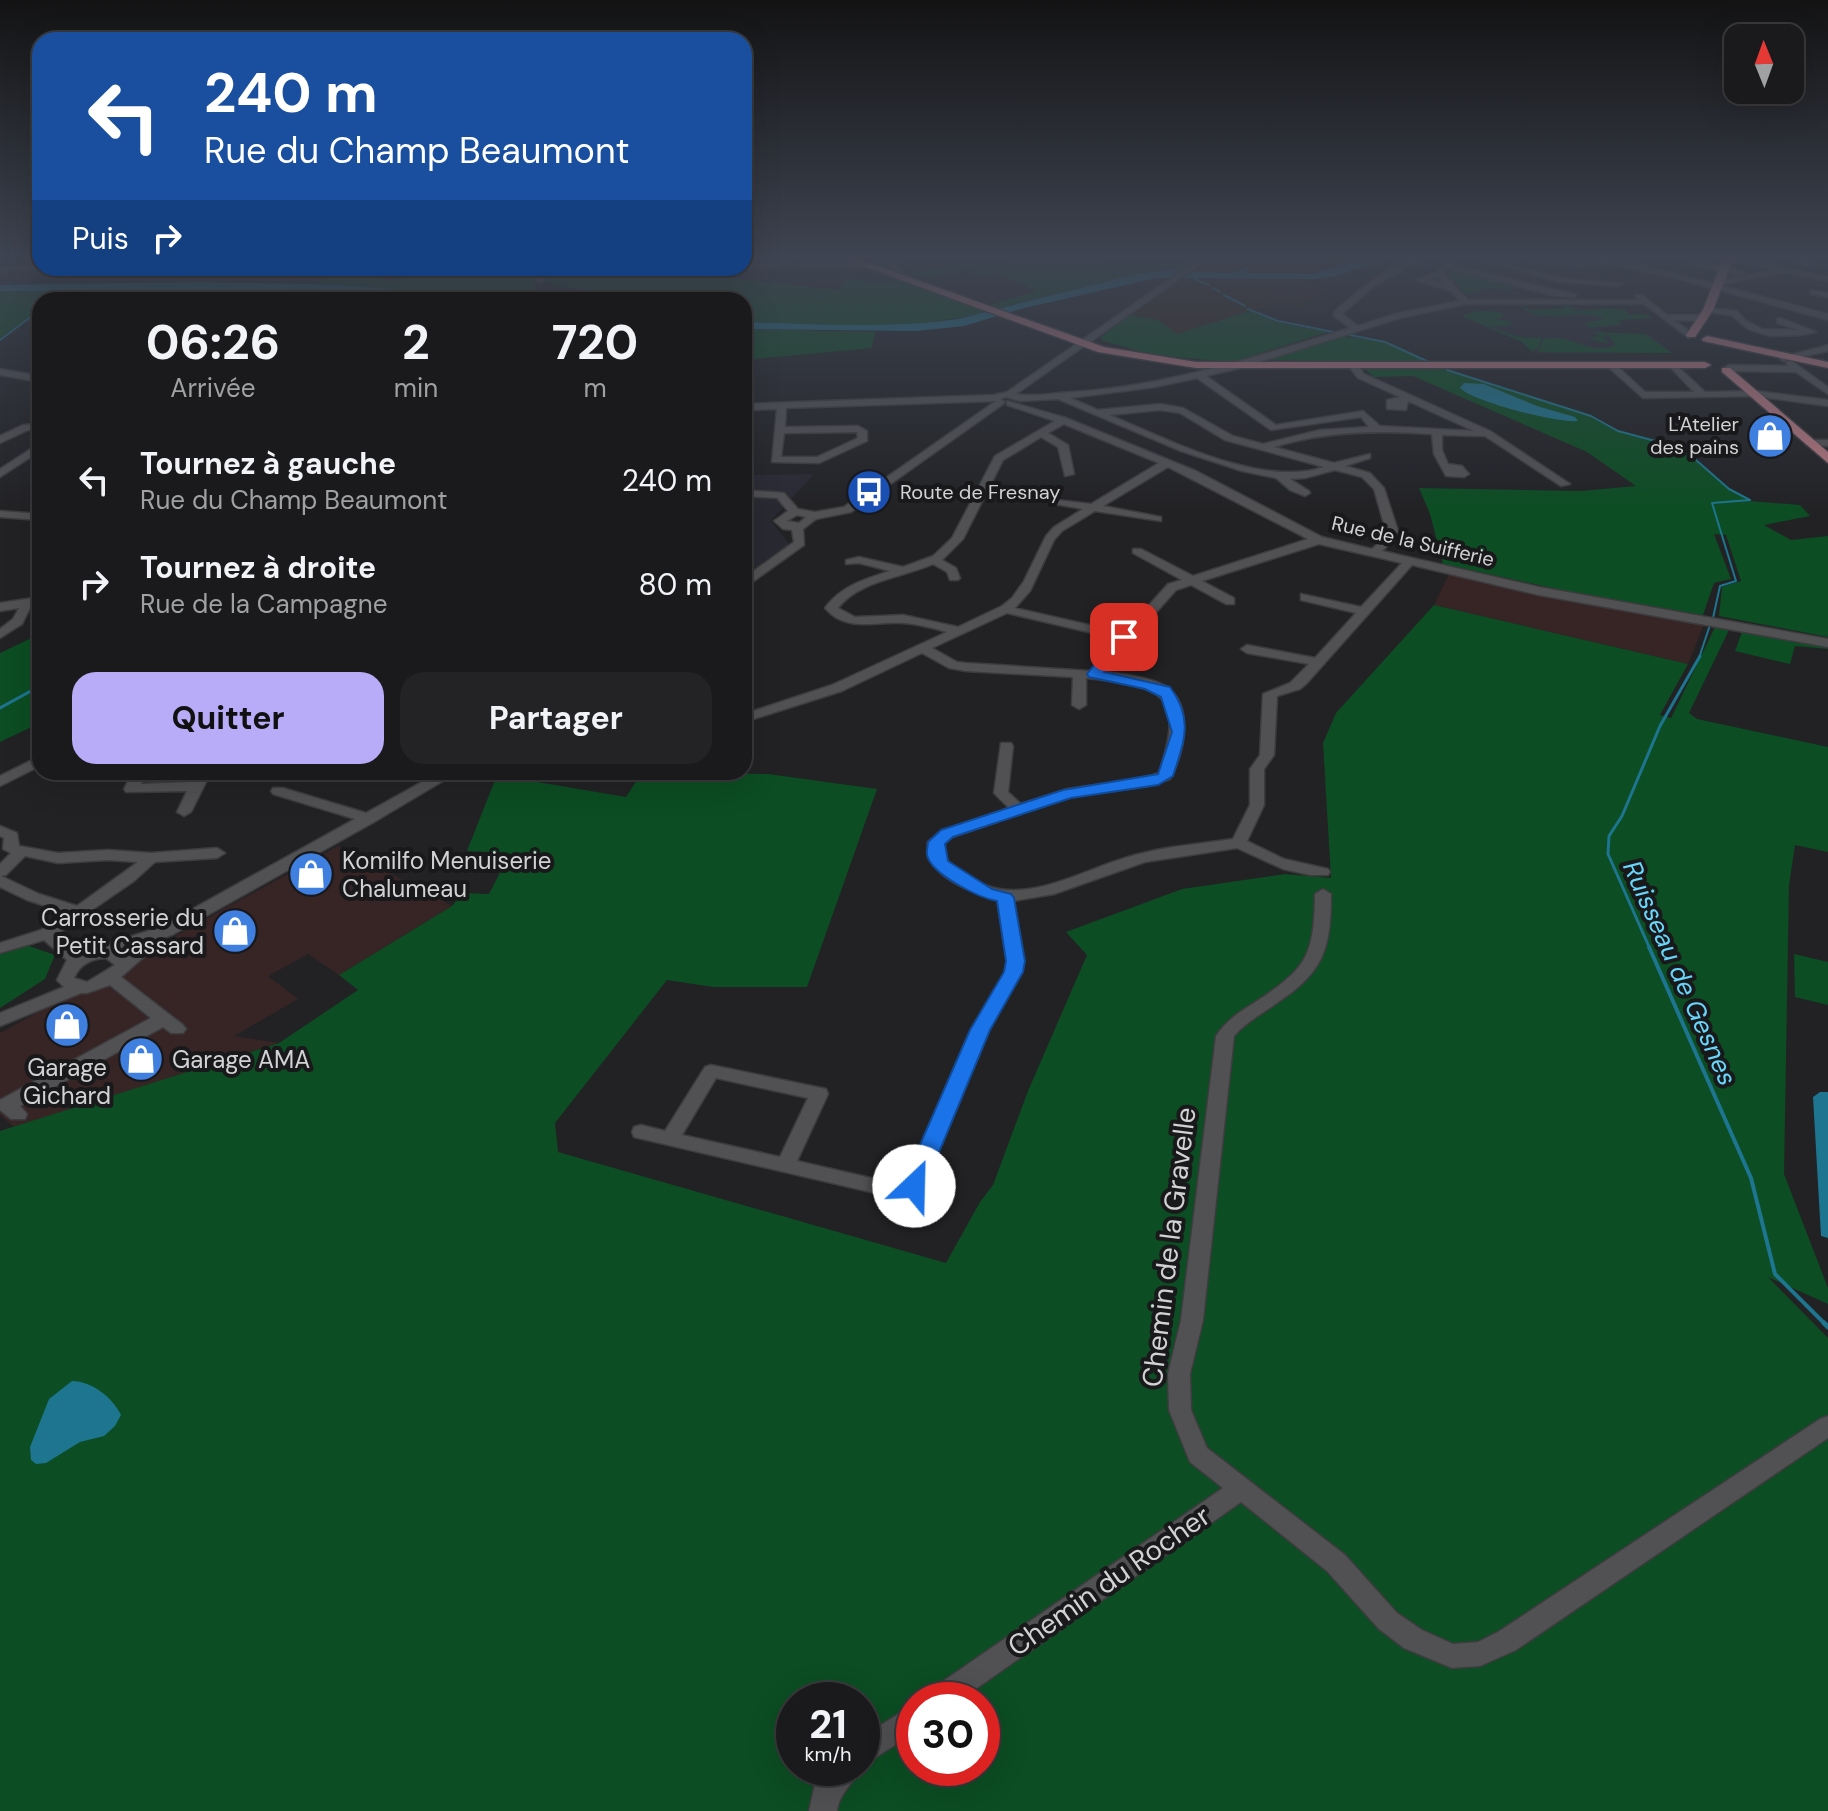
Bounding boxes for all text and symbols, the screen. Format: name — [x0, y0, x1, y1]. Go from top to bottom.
north arrow — [1724, 24, 1804, 104]
map controls — [1724, 24, 1804, 104]
text: 240 m — [204, 56, 378, 129]
icon: left — [72, 64, 176, 168]
text: Rue du Champ Beaumont — [204, 127, 630, 174]
icon: right — [145, 216, 189, 260]
text: Puis — [72, 219, 129, 258]
text: 06:26 — [146, 311, 280, 374]
text: 2 — [402, 311, 430, 374]
text: 720 — [552, 311, 638, 374]
text: Arrivée — [170, 371, 256, 405]
text: min — [394, 371, 438, 405]
text: m — [583, 371, 607, 405]
place label: L'Atelier des pains — [1650, 411, 1739, 460]
shop icon: L'Atelier des pains — [1746, 412, 1794, 460]
text: Tournez à gauche — [140, 444, 396, 483]
icon: left — [72, 458, 116, 502]
text: 240 m — [622, 461, 712, 500]
bus stop icon: Route de Fresnay — [845, 468, 893, 516]
place label: Route de Fresnay — [900, 479, 1060, 505]
text: Rue du Champ Beaumont — [140, 483, 447, 517]
street label: Rue de la Suifferie — [1329, 510, 1497, 572]
text: Tournez à droite — [140, 548, 376, 587]
icon: right — [72, 562, 116, 606]
text: 80 m — [639, 565, 712, 604]
text: Rue de la Campagne — [140, 587, 387, 621]
pin — [1090, 603, 1158, 671]
icon: arrive — [1102, 615, 1146, 659]
button: Quitter — [72, 672, 384, 764]
button: Partager — [400, 672, 712, 764]
place label: Komilfo Menuiserie Chalumeau — [342, 845, 551, 904]
shop icon: Komilfo Menuiserie Chalumeau — [287, 850, 335, 898]
water label: Ruisseau de Gesnes — [1615, 855, 1745, 1091]
place label: Carrosserie du Petit Cassard — [41, 902, 204, 961]
shop icon: Carrosserie du Petit Cassard — [211, 907, 259, 955]
shop icon: Garage Gichard — [43, 1001, 91, 1049]
shop icon: Garage AMA — [117, 1035, 165, 1083]
place label: Garage AMA — [172, 1044, 310, 1075]
place label: Garage Gichard — [23, 1052, 111, 1111]
street label: Chemin de la Gravelle — [1133, 1105, 1205, 1389]
position arrow — [872, 1144, 956, 1228]
street label: Chemin du Rocher — [1000, 1497, 1218, 1665]
speed limit sign: 30 — [896, 1682, 1000, 1786]
text: 21 — [809, 1698, 847, 1750]
text: km/h — [804, 1741, 852, 1767]

